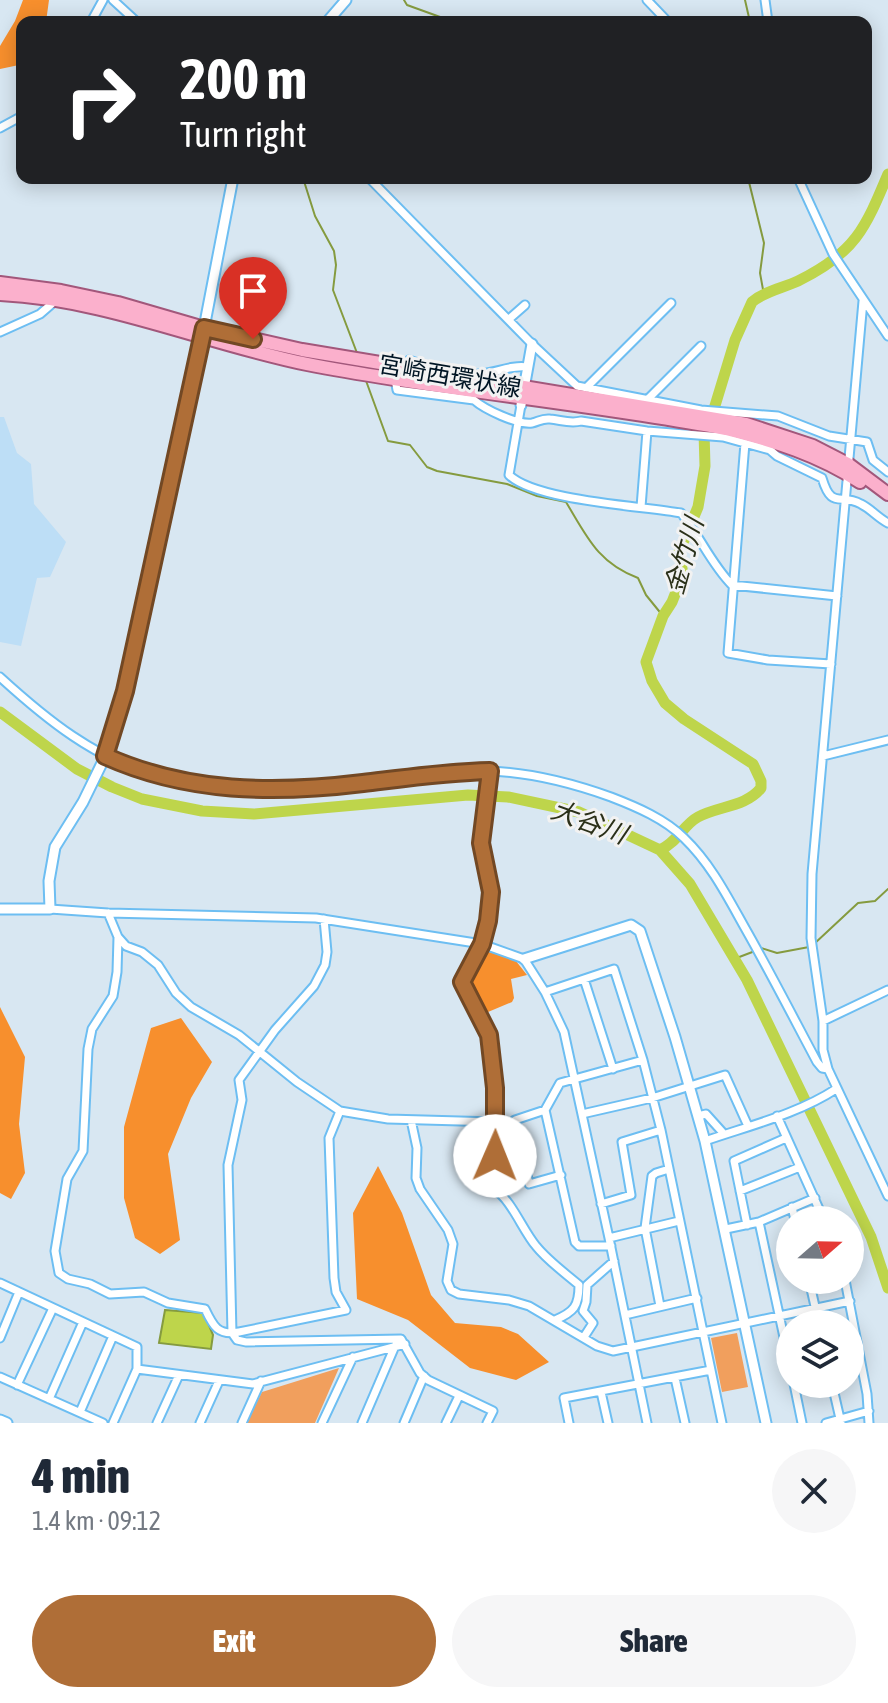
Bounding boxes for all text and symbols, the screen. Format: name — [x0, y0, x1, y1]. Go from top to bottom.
text: 200 m — [180, 47, 307, 111]
icon: right — [48, 48, 152, 152]
text: Turn right — [180, 113, 307, 155]
pin — [219, 257, 287, 339]
icon: arrive — [231, 269, 275, 313]
street label: 宮崎西環状線 — [377, 350, 523, 402]
water label: 金竹川 — [659, 511, 710, 598]
water label: 大谷川 — [547, 795, 634, 850]
position arrow — [453, 1114, 537, 1198]
north arrow — [776, 1206, 864, 1294]
map controls — [776, 1206, 864, 1398]
button: layers — [776, 1310, 864, 1398]
text: 4 min — [32, 1448, 130, 1503]
button: close — [772, 1449, 856, 1533]
text: 1.4 km · 09:12 — [32, 1506, 161, 1536]
button: Exit — [32, 1595, 436, 1687]
button: Share — [452, 1595, 856, 1687]

